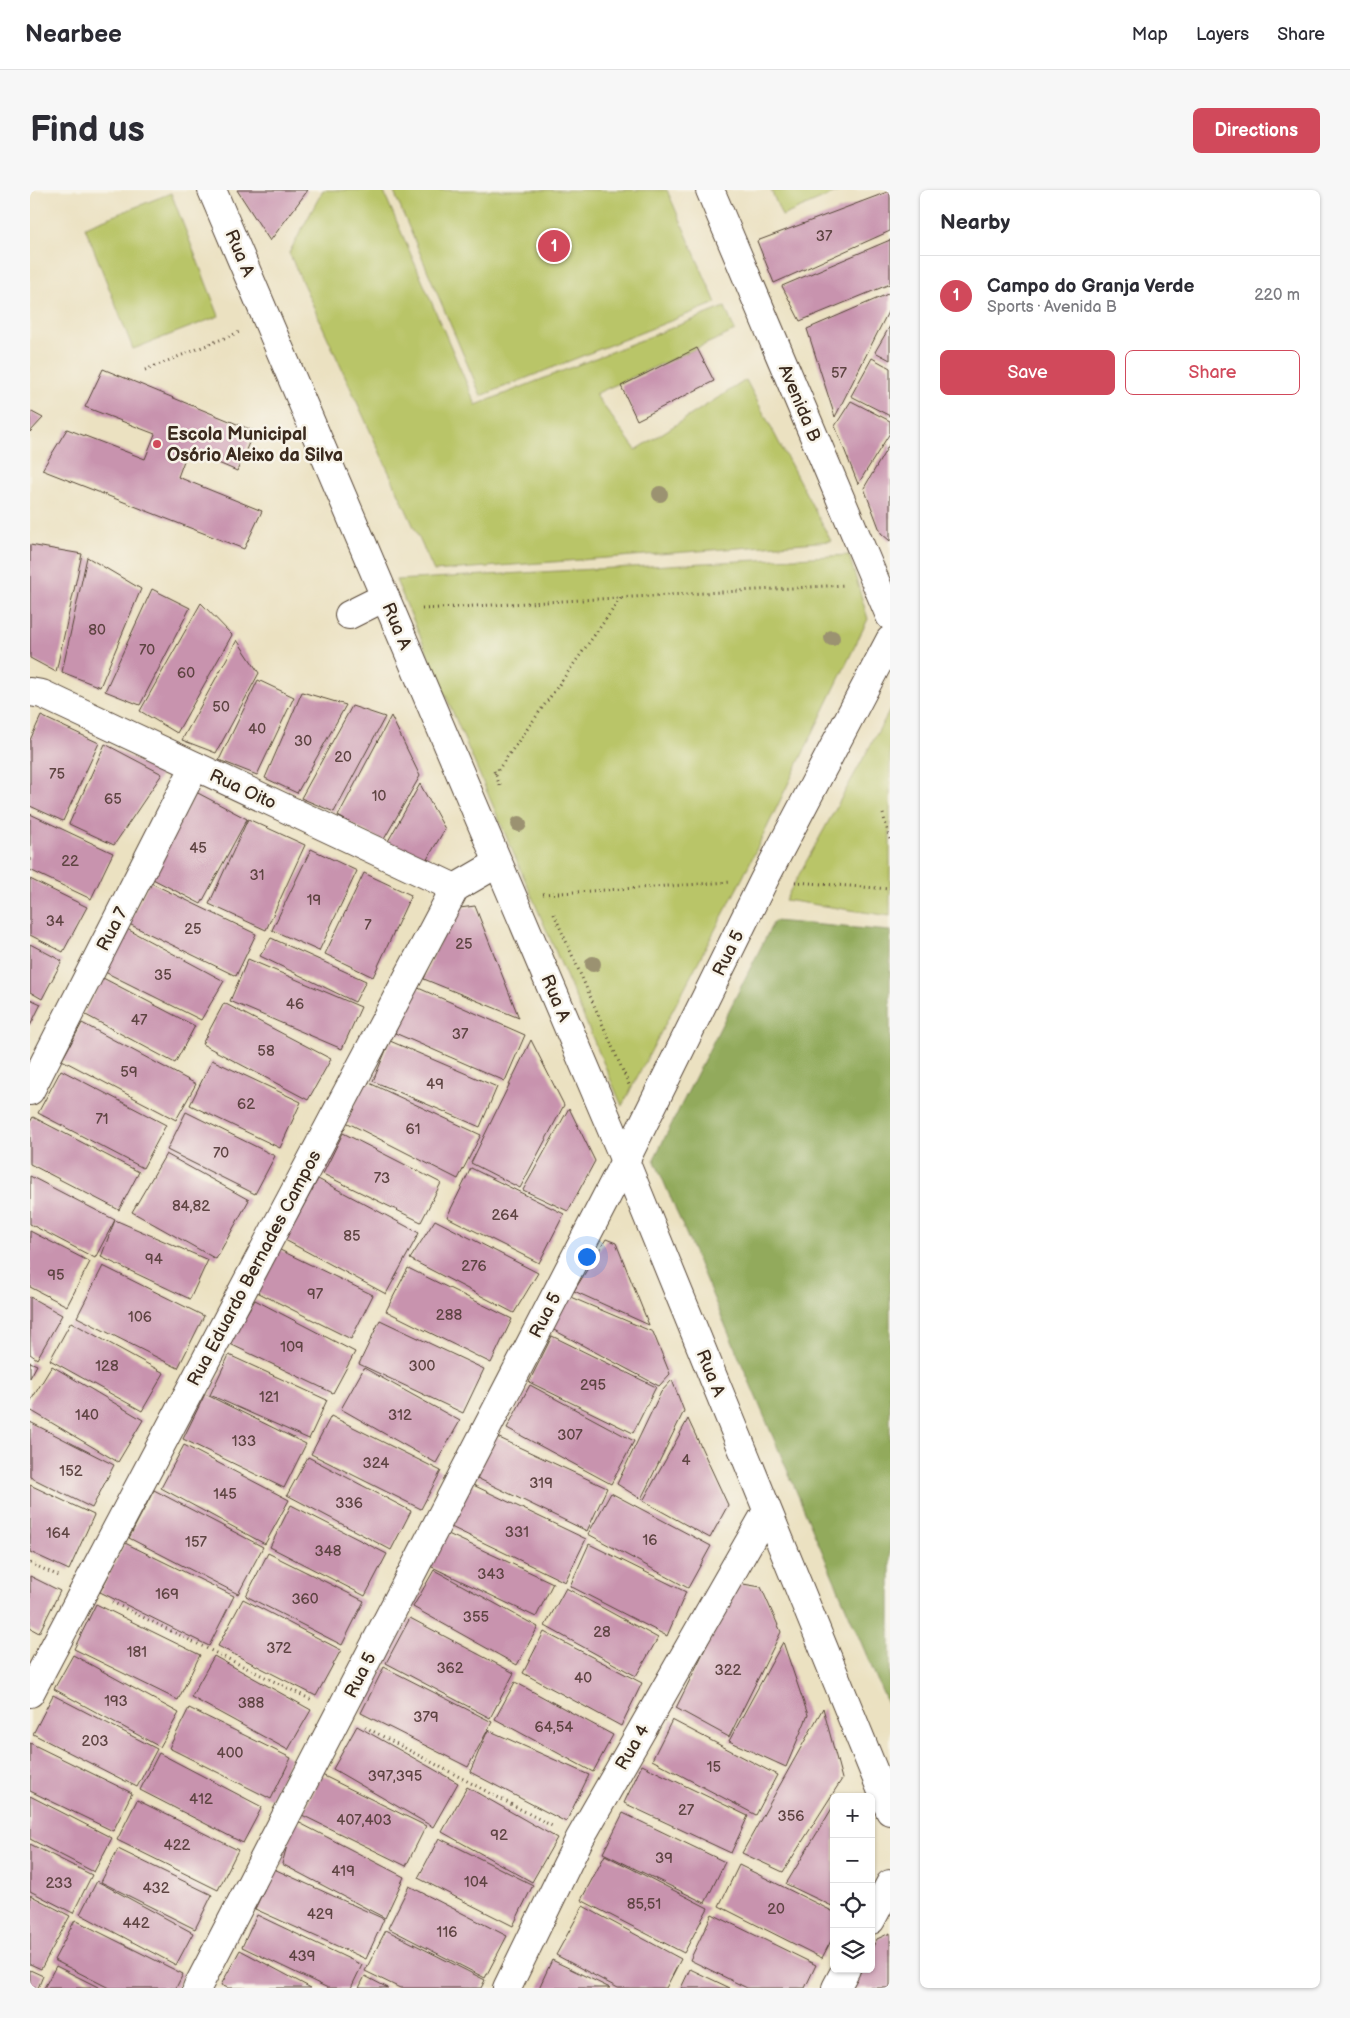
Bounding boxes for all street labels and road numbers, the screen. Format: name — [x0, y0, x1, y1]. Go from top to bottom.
street label: Rua A — [220, 227, 259, 280]
street label: Avenida B — [774, 361, 825, 445]
street label: Rua A — [377, 600, 416, 653]
street label: Rua Oito — [206, 765, 279, 814]
street label: Rua 7 — [93, 904, 132, 955]
street label: Rua 5 — [708, 927, 748, 979]
street label: Rua A — [536, 972, 575, 1025]
street label: Rua Eduardo Bernades Campos — [183, 1147, 326, 1390]
street label: Rua 5 — [525, 1289, 566, 1341]
street label: Rua A — [692, 1347, 729, 1400]
street label: Rua 5 — [340, 1649, 381, 1701]
street label: Rua 4 — [611, 1721, 654, 1774]

